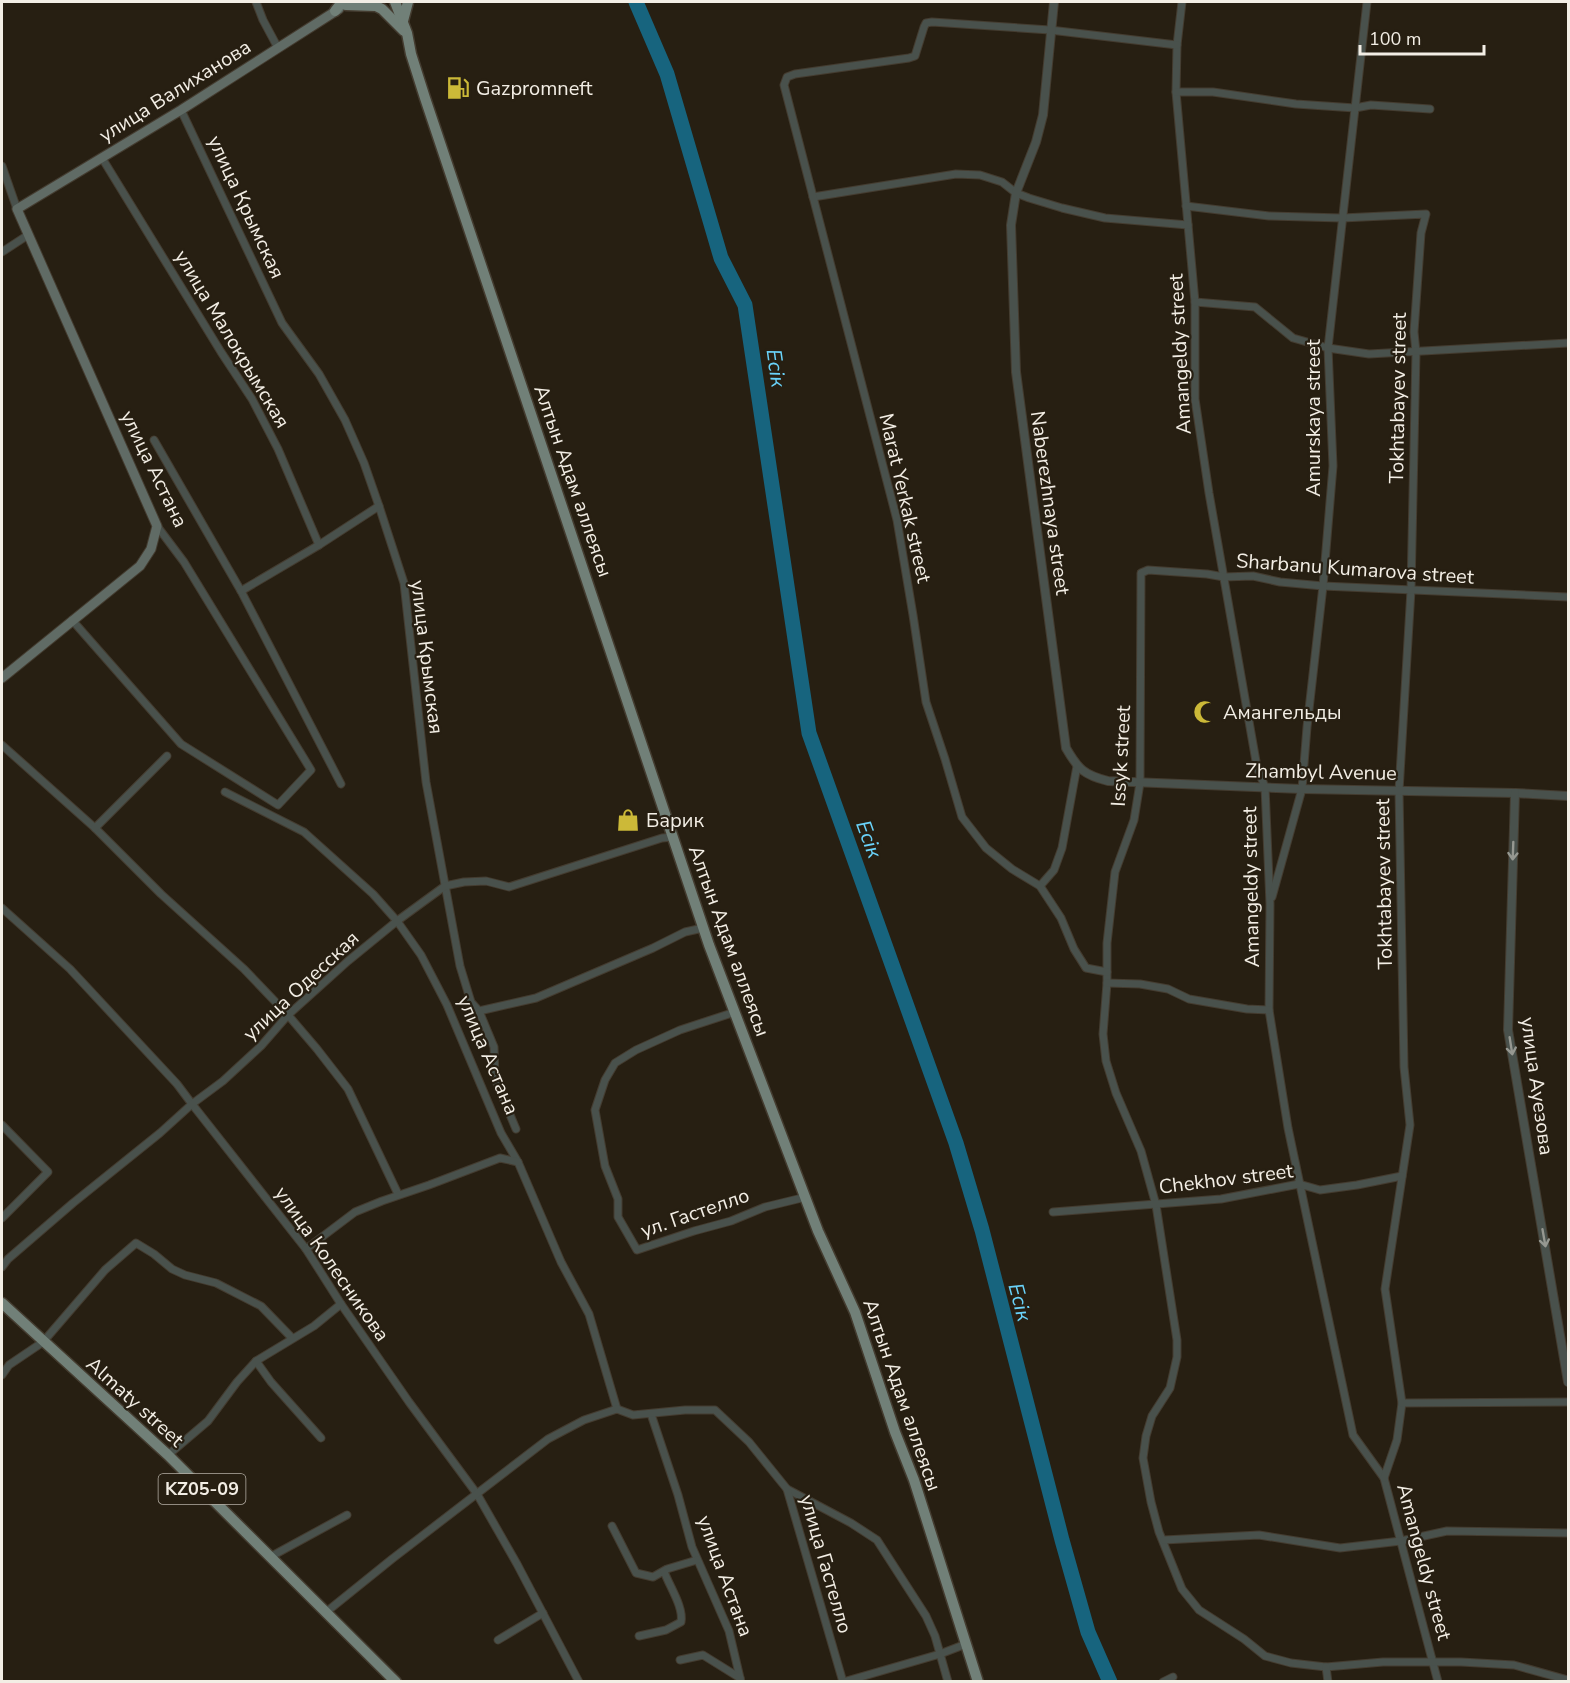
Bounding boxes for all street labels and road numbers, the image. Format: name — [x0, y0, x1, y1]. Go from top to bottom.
street label: улица Валиханова — [94, 33, 256, 149]
street label: улица Крымская — [201, 131, 291, 283]
street label: улица Малокрымская — [168, 245, 296, 433]
street label: Amangeldy street — [1162, 272, 1198, 435]
street label: Tokhtabayev street — [1383, 311, 1413, 484]
street label: Amurskaya street — [1300, 338, 1327, 497]
street label: Алтын Адам аллеясы — [527, 381, 619, 581]
street label: улица Астана — [114, 406, 194, 532]
street label: Naberezhnaya street — [1024, 409, 1076, 598]
street label: Marat Yerkak street — [872, 411, 938, 586]
street label: Sharbanu Kumarova street — [1235, 547, 1476, 591]
street label: улица Крымская — [404, 578, 450, 736]
street label: Issyk street — [1105, 704, 1137, 807]
street label: Zhambyl Avenue — [1245, 757, 1397, 787]
street label: Tokhtabayev street — [1369, 797, 1399, 970]
street label: Amangeldy street — [1236, 805, 1266, 968]
street label: Алтын Адам аллеясы — [682, 842, 776, 1040]
street label: улица Одесская — [237, 925, 365, 1047]
street label: улица Астана — [451, 991, 525, 1119]
street label: улица Ауезова — [1514, 1015, 1560, 1157]
street label: Chekhov street — [1157, 1157, 1296, 1201]
street label: улица Колесникова — [268, 1181, 396, 1347]
street label: ул. Гастелло — [637, 1182, 753, 1244]
street label: Алтын Адам аллеясы — [856, 1295, 948, 1495]
street label: Almaty street — [80, 1351, 190, 1454]
road number: KZ05-09 — [158, 1474, 246, 1504]
street label: Amangeldy street — [1390, 1481, 1458, 1644]
street label: улица Гастелло — [793, 1491, 859, 1637]
street label: улица Астана — [691, 1512, 759, 1640]

